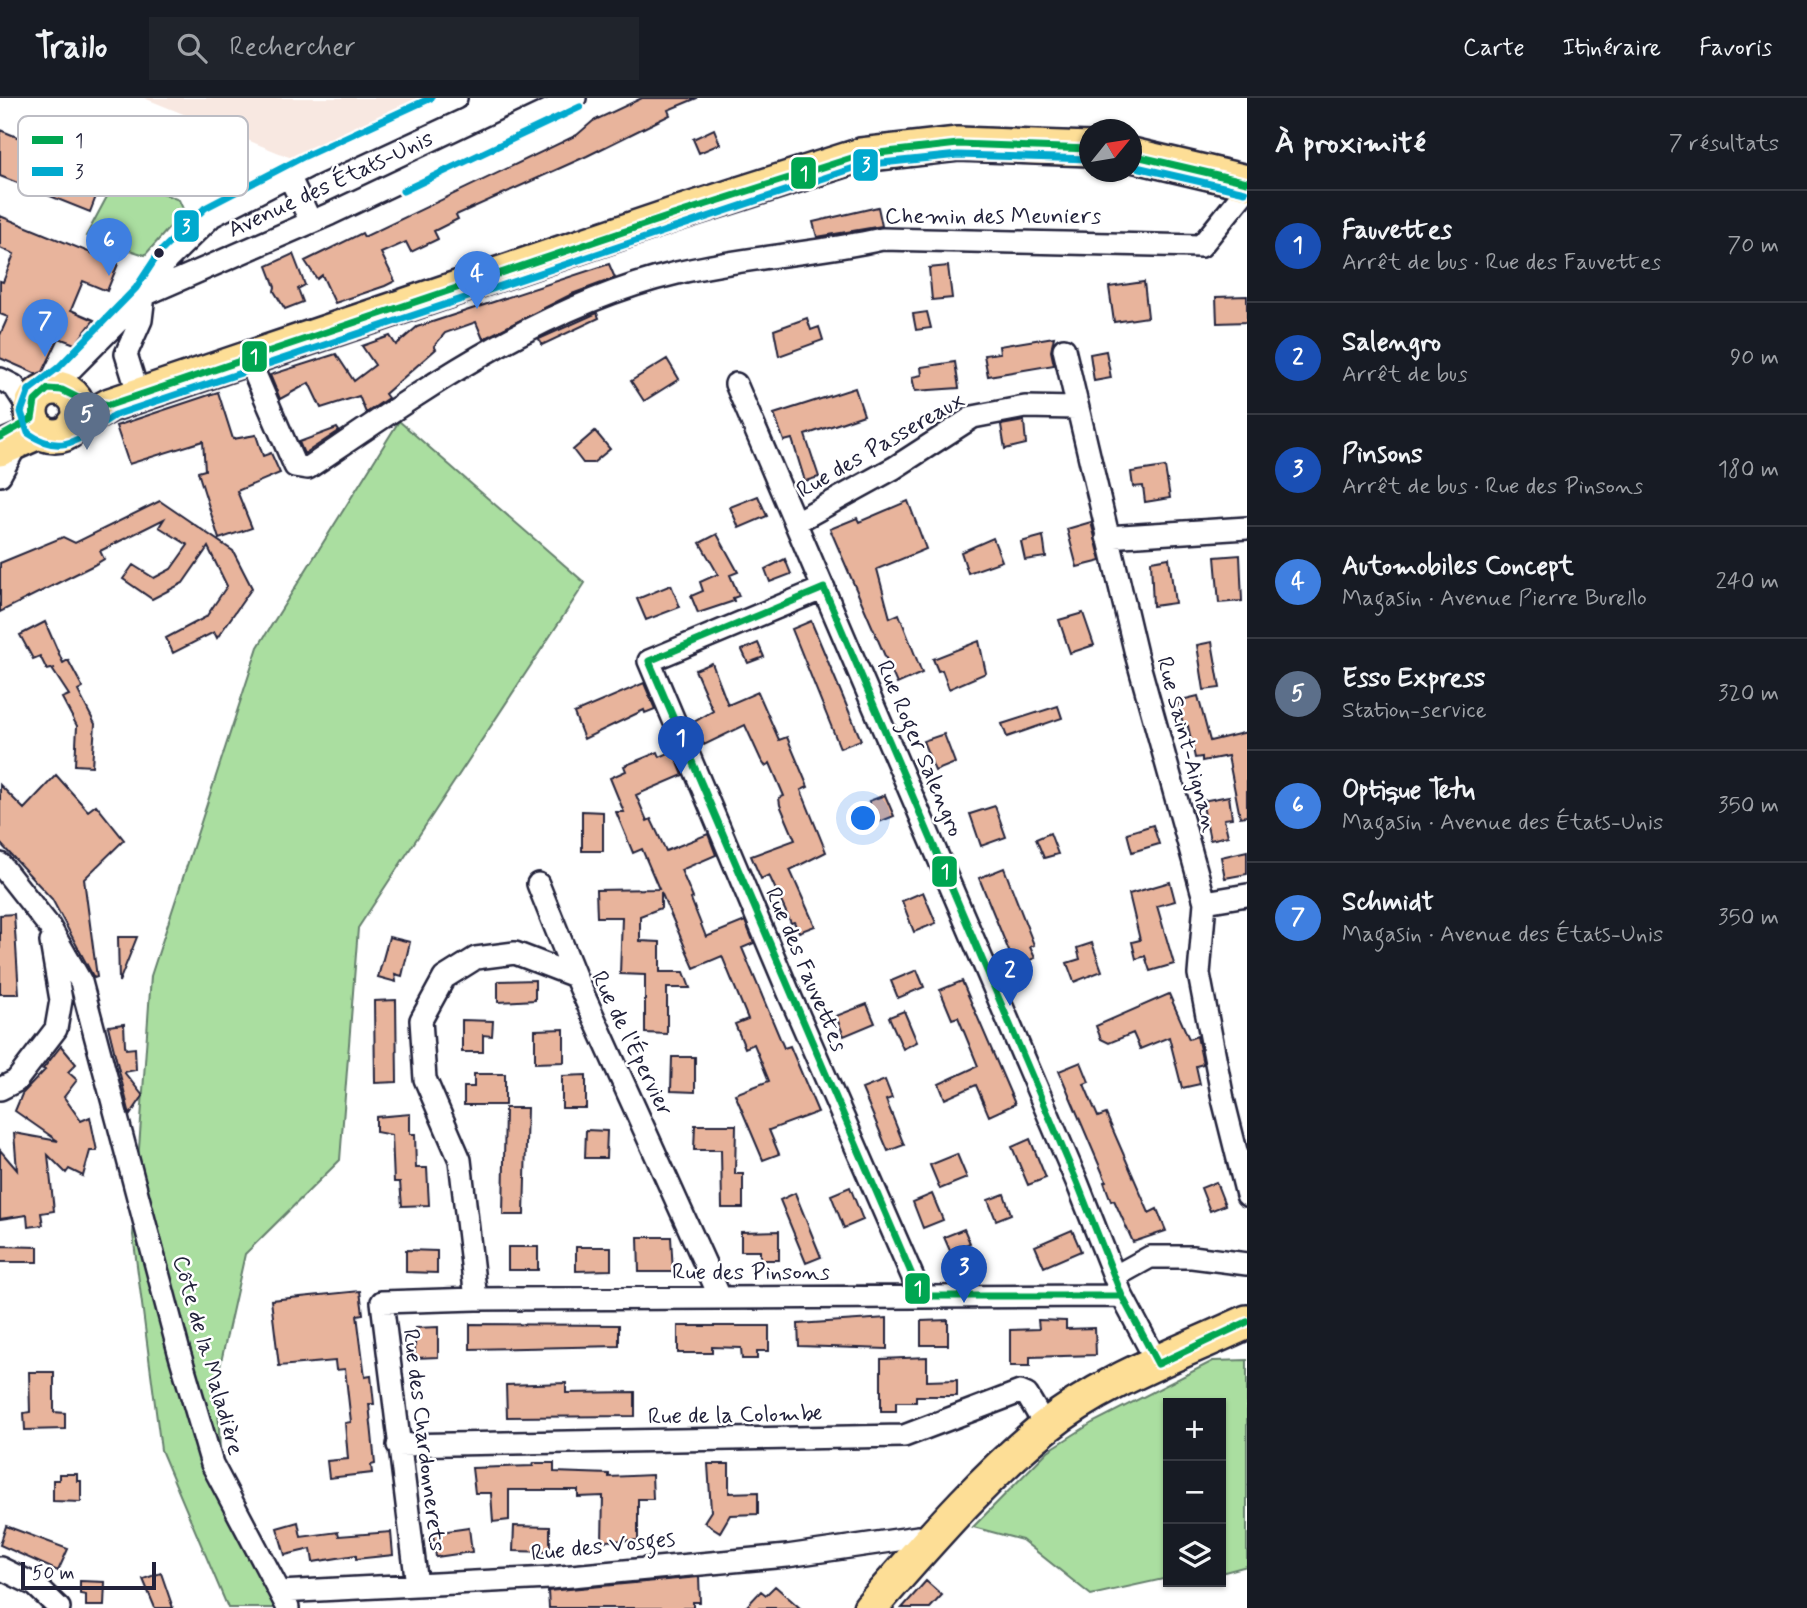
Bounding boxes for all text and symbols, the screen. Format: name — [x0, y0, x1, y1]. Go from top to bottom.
search box — [149, 17, 639, 80]
text: Trailo — [35, 26, 107, 70]
icon: search — [173, 29, 211, 67]
text: Rechercher — [229, 31, 356, 65]
text: Carte — [1463, 33, 1525, 64]
text: Itinéraire — [1563, 33, 1661, 64]
text: Favoris — [1699, 33, 1772, 64]
legend — [18, 116, 248, 196]
north arrow — [1079, 119, 1142, 182]
street label: Avenue des États-Unis — [223, 123, 438, 246]
text: À proximité — [1275, 124, 1426, 163]
text: 1 — [75, 129, 84, 154]
text: 7 résultats — [1669, 129, 1779, 159]
line badge: 3 — [852, 148, 879, 182]
text: 3 — [862, 153, 871, 178]
line badge: 1 — [790, 156, 817, 190]
text: 3 — [75, 160, 84, 185]
text: 1 — [800, 162, 808, 187]
street label: Chemin des Meuniers — [885, 202, 1101, 232]
line badge: 3 — [173, 209, 200, 243]
text: Fauvettes — [1342, 214, 1452, 248]
text: 3 — [182, 215, 191, 240]
pin: 6 — [86, 218, 132, 276]
text: 1 — [1293, 231, 1303, 261]
text: 70 m — [1727, 231, 1779, 261]
unlabelled marker — [152, 246, 166, 260]
text: Arrêt de bus · Rue des Fauvettes — [1342, 248, 1661, 278]
pin: 4 — [454, 251, 500, 309]
pin: 7 — [22, 299, 68, 357]
text: Salengro — [1342, 326, 1441, 360]
line badge: 1 — [241, 340, 268, 373]
text: 2 — [1292, 343, 1304, 373]
text: 90 m — [1730, 343, 1779, 373]
text: 1 — [250, 345, 258, 370]
text: Arrêt de bus — [1342, 360, 1468, 390]
street label: Rue des Passereaux — [792, 385, 970, 506]
pin: 5 — [64, 392, 110, 450]
text: Pinsons — [1342, 438, 1423, 472]
text: 3 — [1293, 455, 1303, 485]
text: 180 m — [1718, 455, 1779, 485]
text: Arrêt de bus · Rue des Pinsons — [1342, 472, 1643, 502]
text: Automobiles Concept — [1342, 550, 1574, 584]
text: 4 — [1291, 567, 1305, 597]
text: 240 m — [1715, 567, 1779, 597]
text: Magasin · Avenue Pierre Burello — [1342, 584, 1647, 614]
street label: Rue Saint-Aignan — [1148, 654, 1224, 835]
street label: Rue Roger Salengro — [867, 656, 970, 842]
text: Esso Express — [1342, 662, 1485, 696]
text: 5 — [1291, 679, 1305, 709]
text: 320 m — [1718, 679, 1779, 709]
text: Station-service — [1342, 696, 1487, 726]
pin: 1 — [658, 716, 704, 774]
text: Optique Tetu — [1342, 774, 1475, 808]
text: 6 — [1292, 791, 1304, 821]
text: 350 m — [1718, 791, 1779, 821]
your location — [846, 801, 880, 835]
text: Magasin · Avenue des États-Unis — [1342, 808, 1663, 838]
line badge: 1 — [931, 855, 958, 888]
text: 1 — [941, 860, 949, 885]
street label: Rue des Fauvettes — [757, 883, 853, 1057]
text: Schmidt — [1342, 886, 1434, 920]
text: 7 — [1291, 903, 1305, 933]
text: 350 m — [1718, 903, 1779, 933]
text: Magasin · Avenue des États-Unis — [1342, 920, 1663, 950]
pin: 2 — [987, 948, 1033, 1006]
street label: Rue de l'Épervier — [583, 966, 680, 1122]
pin: 3 — [941, 1245, 987, 1303]
street label: Côte de la Maladière — [164, 1252, 250, 1459]
street label: Rue des Pinsons — [672, 1258, 830, 1288]
line badge: 1 — [904, 1272, 931, 1305]
text: 1 — [914, 1277, 922, 1302]
street label: Rue des Chardonnerets — [394, 1327, 452, 1553]
map controls — [1163, 1398, 1226, 1587]
button: + — [1163, 1398, 1226, 1461]
street label: Rue de la Colombe — [648, 1399, 823, 1433]
button: − — [1163, 1461, 1226, 1524]
button: layers — [1163, 1524, 1226, 1587]
street label: Rue des Vosges — [530, 1525, 677, 1571]
scale bar — [21, 1559, 156, 1591]
text: 50 m — [32, 1561, 75, 1586]

